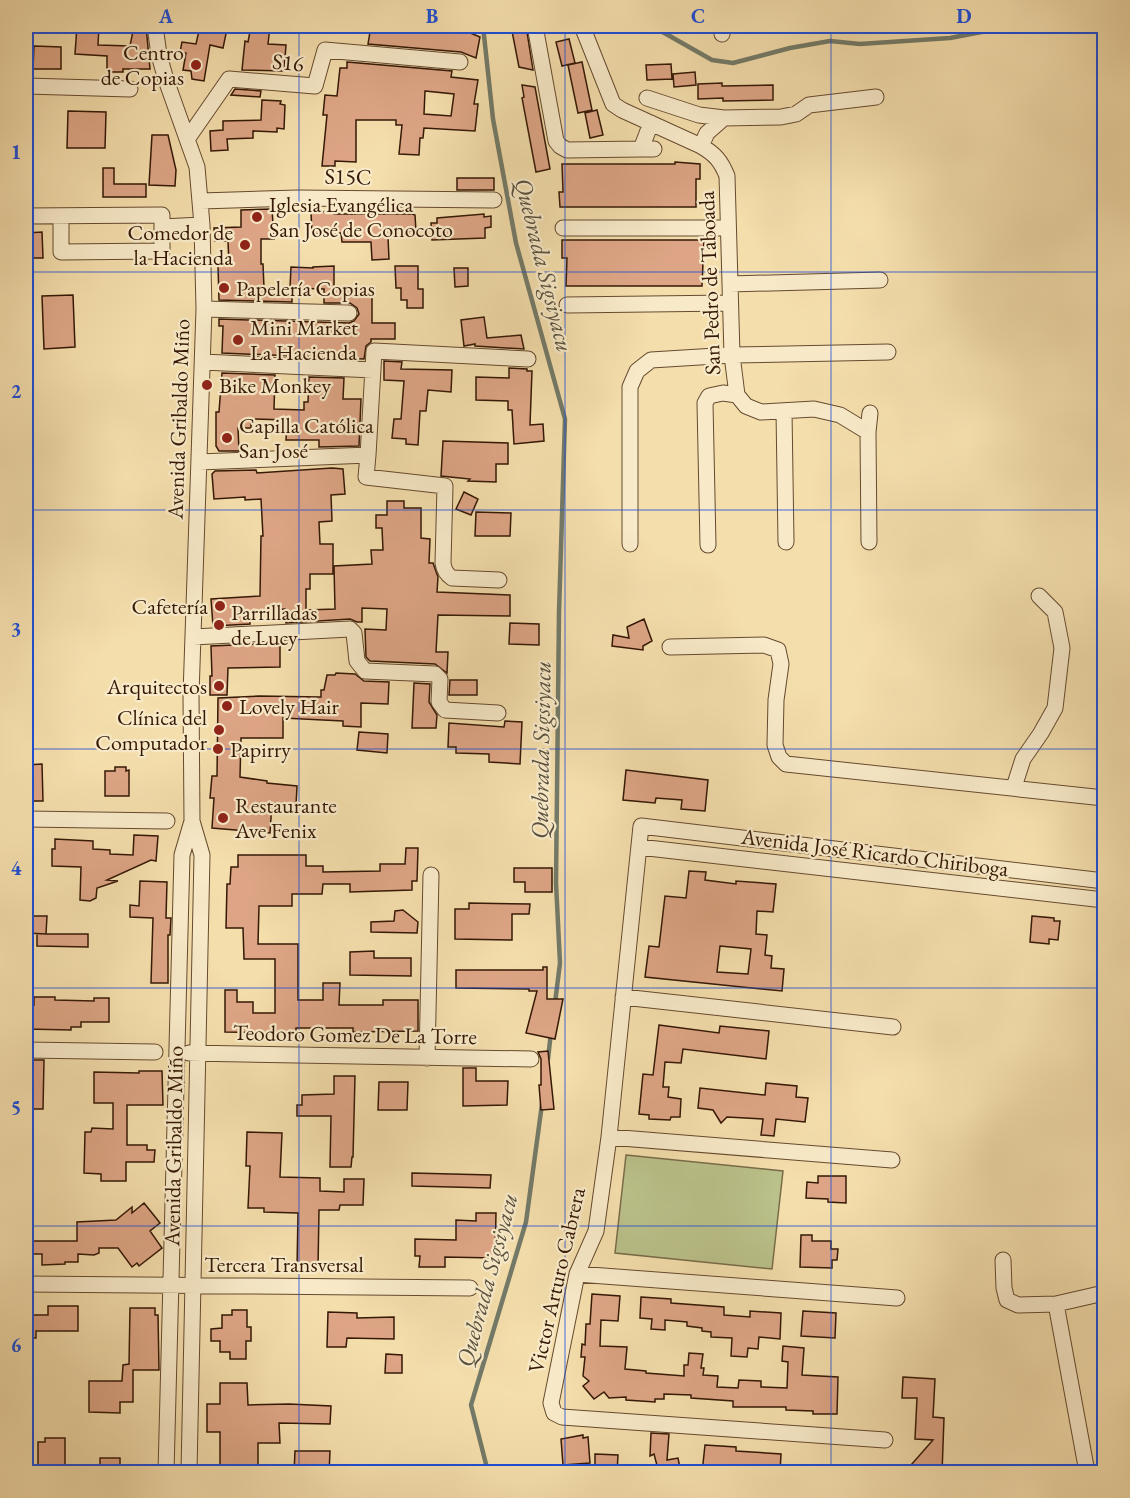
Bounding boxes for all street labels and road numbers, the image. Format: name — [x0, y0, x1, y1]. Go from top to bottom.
street label: S16 — [271, 47, 305, 78]
street label: S15C — [324, 162, 372, 191]
street label: San Pedro de Taboada — [692, 190, 727, 375]
street label: Avenida Gribaldo Miño — [160, 318, 196, 521]
street label: Avenida José Ricardo Chiriboga — [739, 822, 1010, 883]
street label: Teodoro Gomez De La Torre — [233, 1018, 478, 1051]
street label: Avenida Gribaldo Miño — [157, 1045, 190, 1248]
street label: Victor Arturo Cabrera — [521, 1184, 592, 1376]
street label: Tercera Transversal — [204, 1250, 364, 1279]

